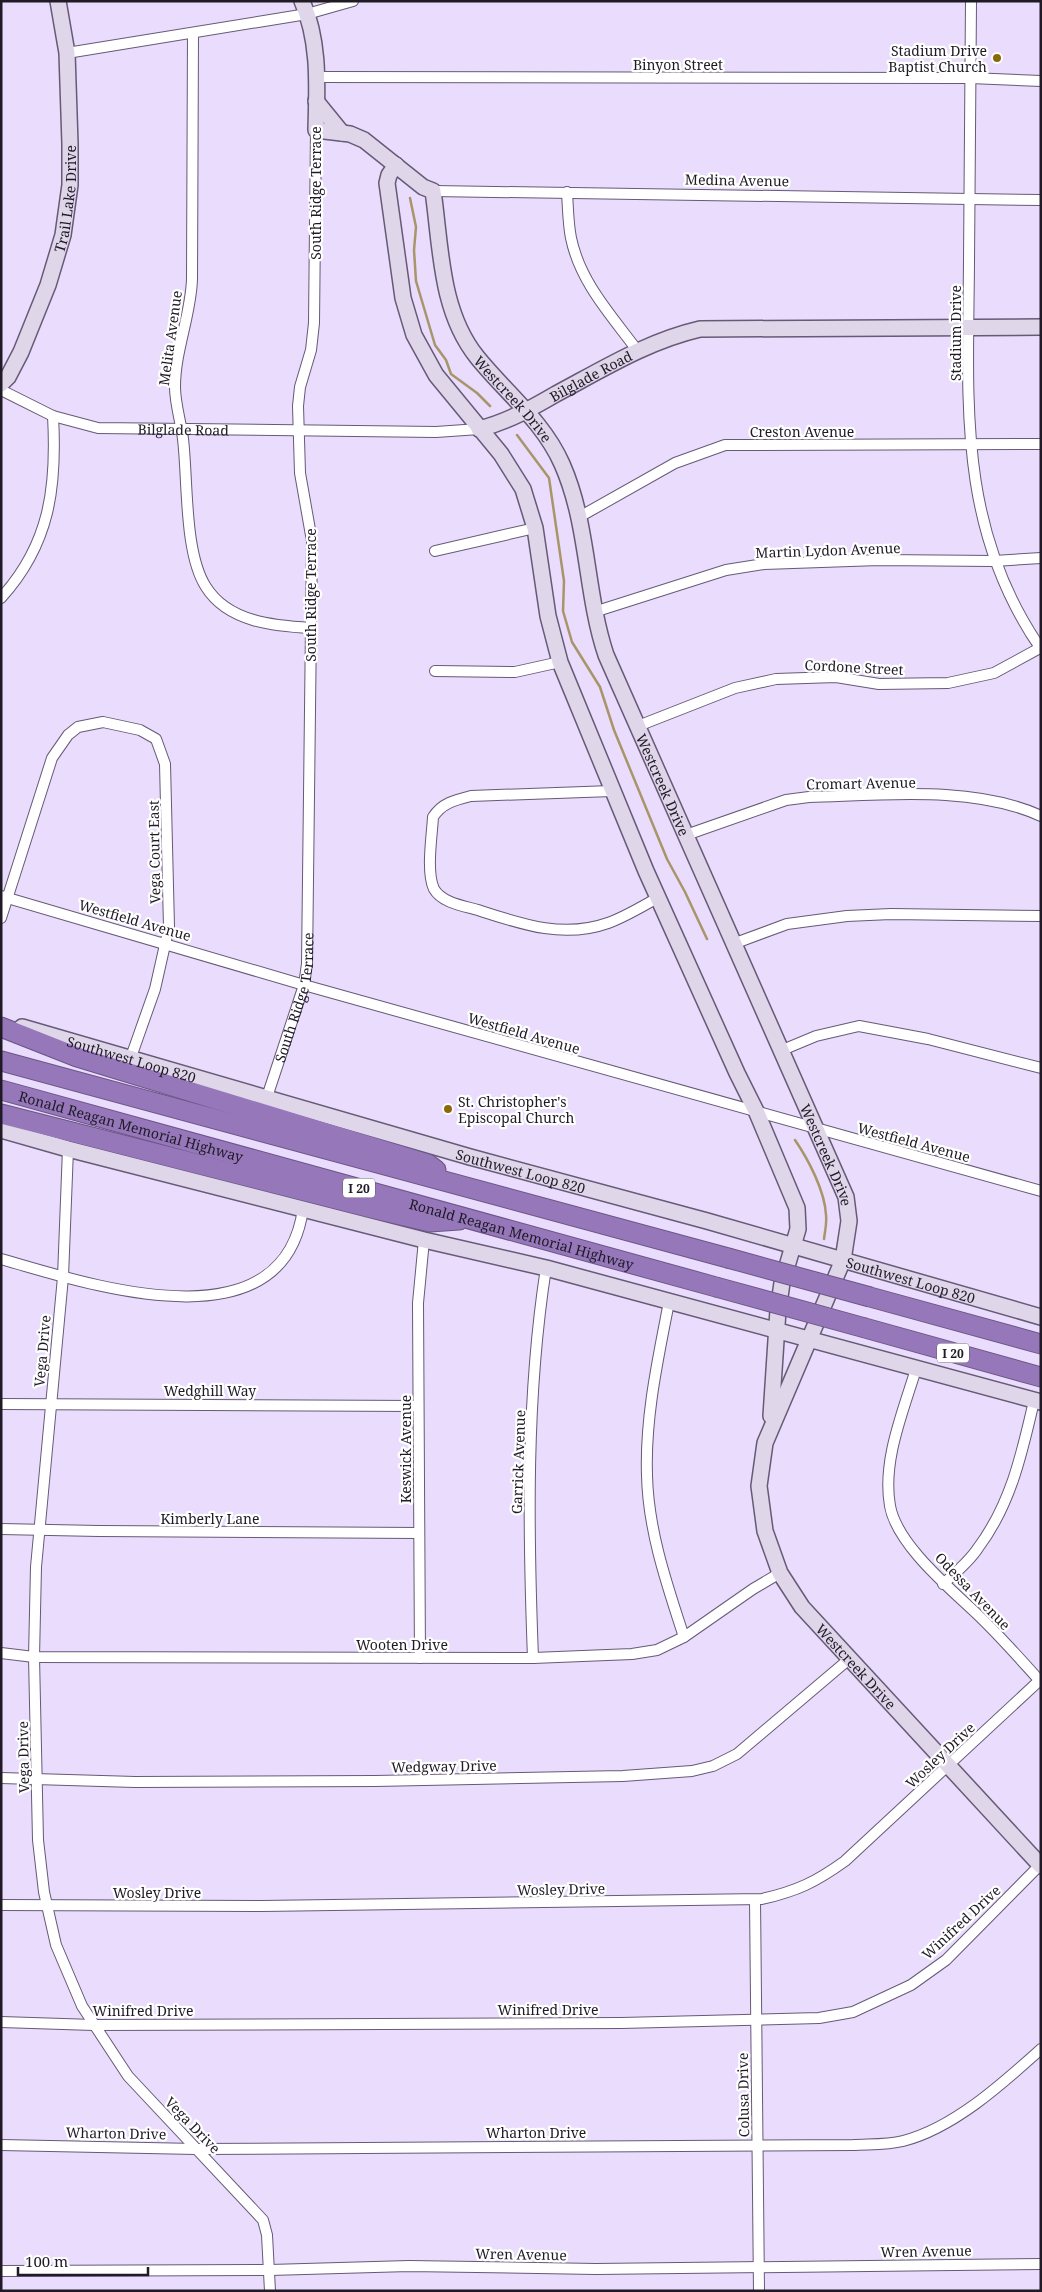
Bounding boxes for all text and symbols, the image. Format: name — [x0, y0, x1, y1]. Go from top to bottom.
place label: Stadium Drive Baptist Church — [888, 41, 987, 76]
marker: Stadium Drive Baptist Church — [991, 52, 1003, 64]
street label: Binyon Street — [633, 55, 723, 74]
street label: South Ridge Terrace — [306, 126, 325, 260]
street label: Trail Lake Drive — [49, 145, 80, 254]
street label: Medina Avenue — [685, 170, 789, 190]
street label: Stadium Drive — [946, 285, 965, 381]
street label: Melita Avenue — [154, 289, 186, 387]
street label: Bilglade Road — [546, 346, 635, 405]
street label: Westcreek Drive — [470, 351, 557, 446]
street label: Bilglade Road — [138, 419, 229, 439]
street label: Creston Avenue — [750, 422, 854, 441]
street label: South Ridge Terrace — [301, 528, 320, 662]
street label: Martin Lydon Avenue — [755, 538, 901, 562]
street label: Cordone Street — [804, 655, 904, 679]
street label: Westcreek Drive — [632, 730, 694, 839]
street label: Cromart Avenue — [806, 773, 916, 793]
street label: Vega Court East — [144, 800, 164, 904]
street label: Westfield Avenue — [77, 895, 193, 945]
street label: South Ridge Terrace — [270, 932, 317, 1065]
street label: Westfield Avenue — [466, 1008, 582, 1058]
street label: Southwest Loop 820 — [65, 1031, 198, 1087]
street label: Ronald Reagan Memorial Highway — [17, 1086, 246, 1166]
place label: St. Christopher's Episcopal Church — [458, 1092, 574, 1127]
street label: Westcreek Drive — [796, 1101, 857, 1207]
marker: St. Christopher's Episcopal Church — [442, 1103, 454, 1115]
street label: Westfield Avenue — [856, 1118, 972, 1166]
street label: Southwest Loop 820 — [454, 1144, 588, 1197]
road number: I 20 — [343, 1178, 375, 1198]
street label: Ronald Reagan Memorial Highway — [407, 1193, 636, 1273]
street label: Southwest Loop 820 — [844, 1252, 978, 1307]
street label: Vega Drive — [29, 1314, 55, 1388]
road number: I 20 — [937, 1344, 969, 1362]
street label: Wedghill Way — [164, 1381, 256, 1400]
street label: Keswick Avenue — [396, 1395, 415, 1503]
street label: Garrick Avenue — [507, 1410, 529, 1514]
street label: Kimberly Lane — [160, 1509, 260, 1528]
street label: Odessa Avenue — [931, 1548, 1015, 1634]
street label: Westcreek Drive — [812, 1619, 901, 1713]
street label: Wooten Drive — [356, 1635, 448, 1654]
street label: Wosley Drive — [901, 1718, 979, 1792]
street label: Vega Drive — [13, 1721, 33, 1793]
street label: Wedgway Drive — [391, 1756, 497, 1776]
street label: Wosley Drive — [517, 1879, 605, 1899]
street label: Winifred Drive — [918, 1881, 1004, 1963]
street label: Wosley Drive — [113, 1883, 201, 1902]
street label: Winifred Drive — [498, 2000, 598, 2019]
street label: Winifred Drive — [93, 2001, 193, 2020]
street label: Colusa Drive — [733, 2053, 753, 2137]
street label: Vega Drive — [161, 2092, 225, 2158]
street label: Wharton Drive — [66, 2123, 166, 2143]
street label: Wharton Drive — [486, 2123, 586, 2142]
street label: Wren Avenue — [880, 2241, 972, 2261]
scale bar — [18, 2244, 148, 2276]
street label: Wren Avenue — [475, 2244, 567, 2264]
text: 100 m — [25, 2251, 68, 2271]

